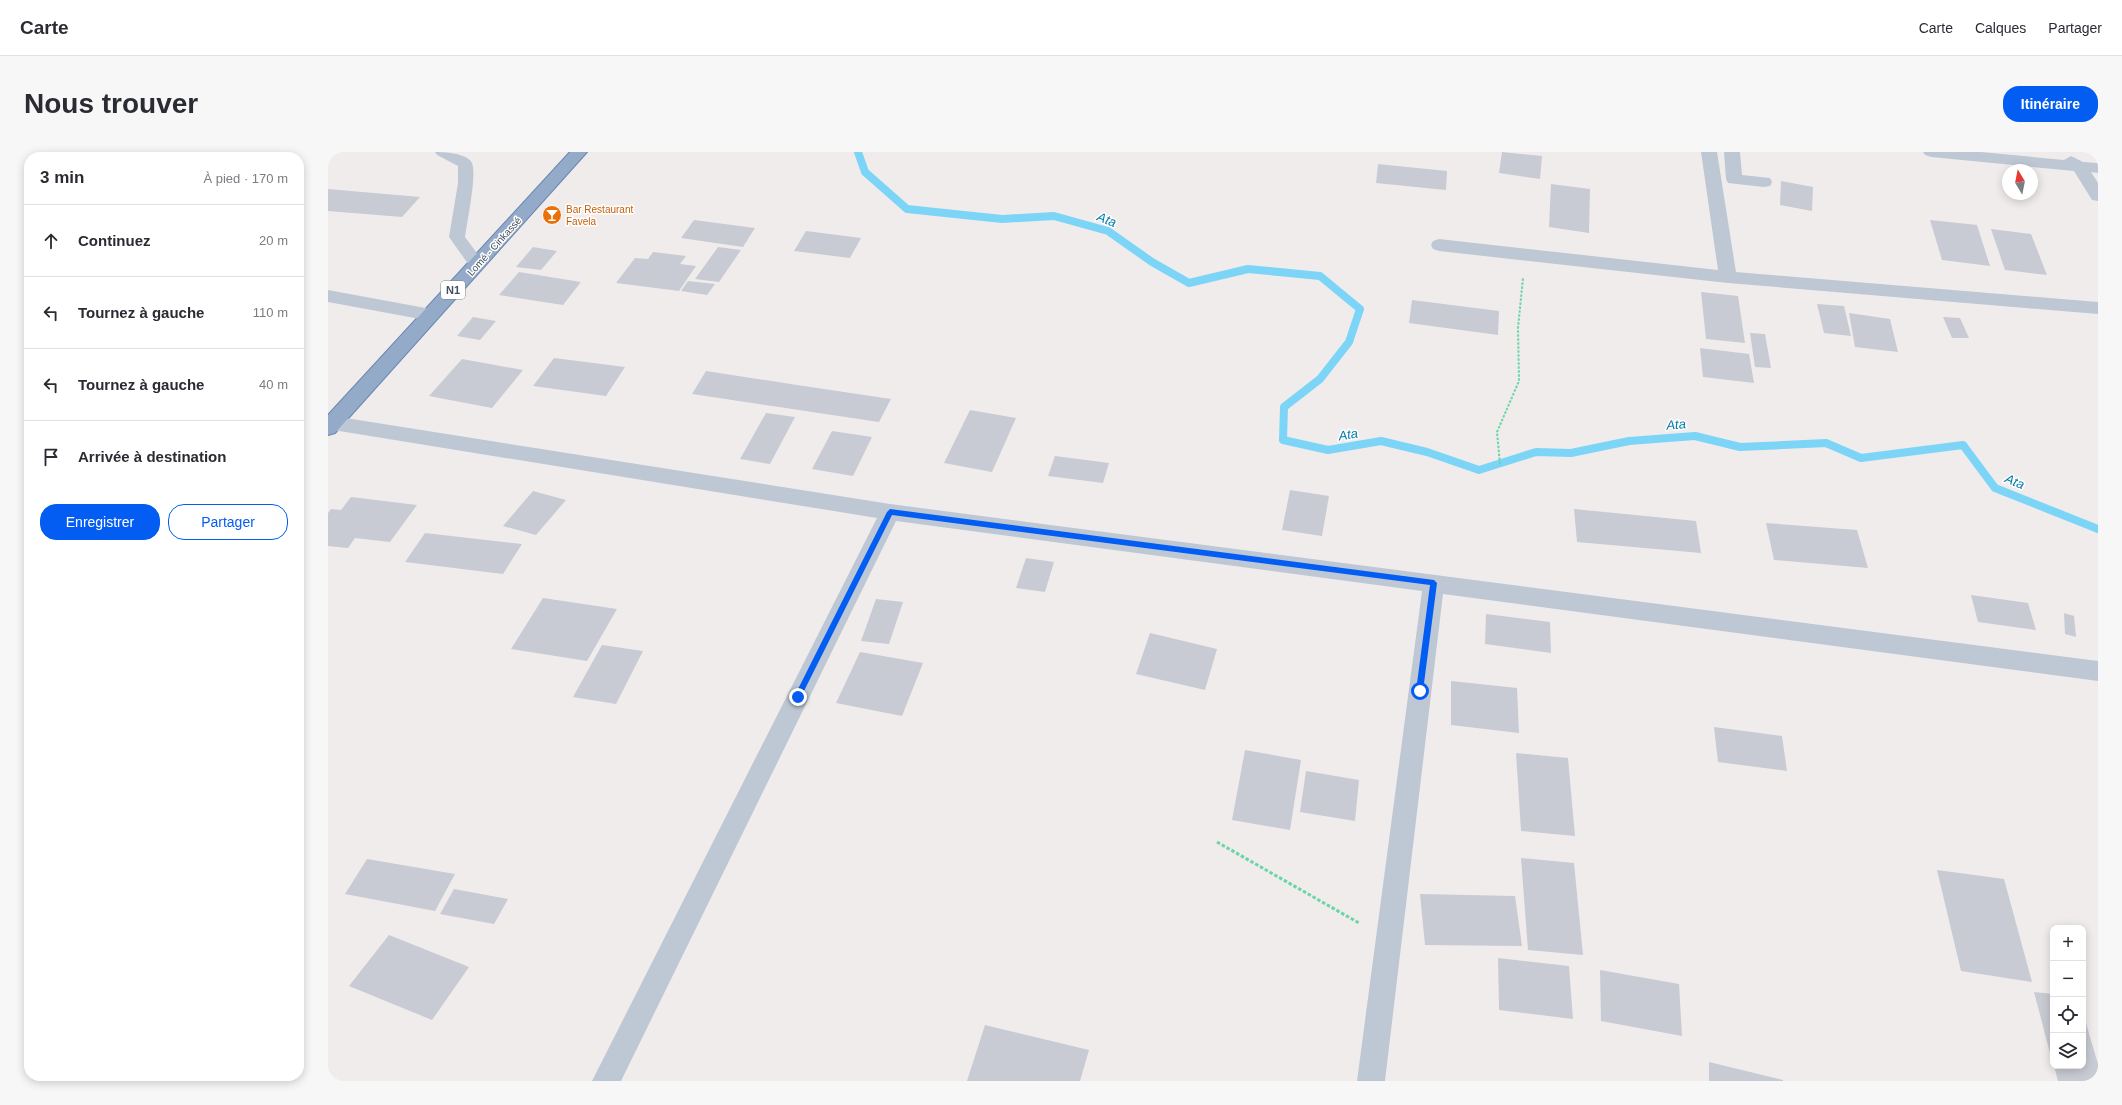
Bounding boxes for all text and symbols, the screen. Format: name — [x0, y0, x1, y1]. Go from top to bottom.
text: Carte — [20, 17, 69, 38]
text: Carte — [1919, 20, 1953, 36]
text: Calques — [1975, 20, 2026, 36]
text: Partager — [2048, 20, 2102, 36]
button: Itinéraire — [2003, 86, 2098, 122]
text: Nous trouver — [24, 88, 198, 119]
north arrow — [2002, 164, 2038, 200]
text: 3 min — [40, 168, 84, 187]
text: À pied · 170 m — [203, 171, 288, 186]
bar icon: Bar Restaurant Favela — [541, 204, 563, 226]
place label: Bar Restaurant Favela — [566, 204, 633, 227]
water label: Ata — [1094, 208, 1119, 230]
street label: Lomé - Cinkassé — [465, 214, 524, 278]
icon: ahead — [40, 230, 62, 252]
text: Continuez — [78, 232, 151, 249]
text: 20 m — [259, 233, 288, 248]
road number: N1 — [441, 281, 465, 299]
icon: left — [40, 302, 62, 324]
text: Tournez à gauche — [78, 304, 204, 321]
text: 110 m — [253, 305, 288, 320]
icon: left — [40, 374, 62, 396]
text: Tournez à gauche — [78, 376, 204, 393]
text: 40 m — [259, 377, 288, 392]
water label: Ata — [1665, 416, 1686, 433]
water label: Ata — [1336, 426, 1359, 444]
icon: arrive — [40, 446, 62, 468]
text: Arrivée à destination — [78, 448, 226, 465]
water label: Ata — [2002, 470, 2027, 492]
button: Enregistrer — [40, 504, 160, 540]
button: Partager — [168, 504, 288, 540]
route start — [1411, 682, 1429, 700]
route end — [789, 688, 807, 706]
map controls — [2050, 925, 2086, 1069]
button: + — [2050, 925, 2086, 961]
button: − — [2050, 961, 2086, 997]
button: locate — [2050, 997, 2086, 1033]
button: layers — [2050, 1033, 2086, 1069]

